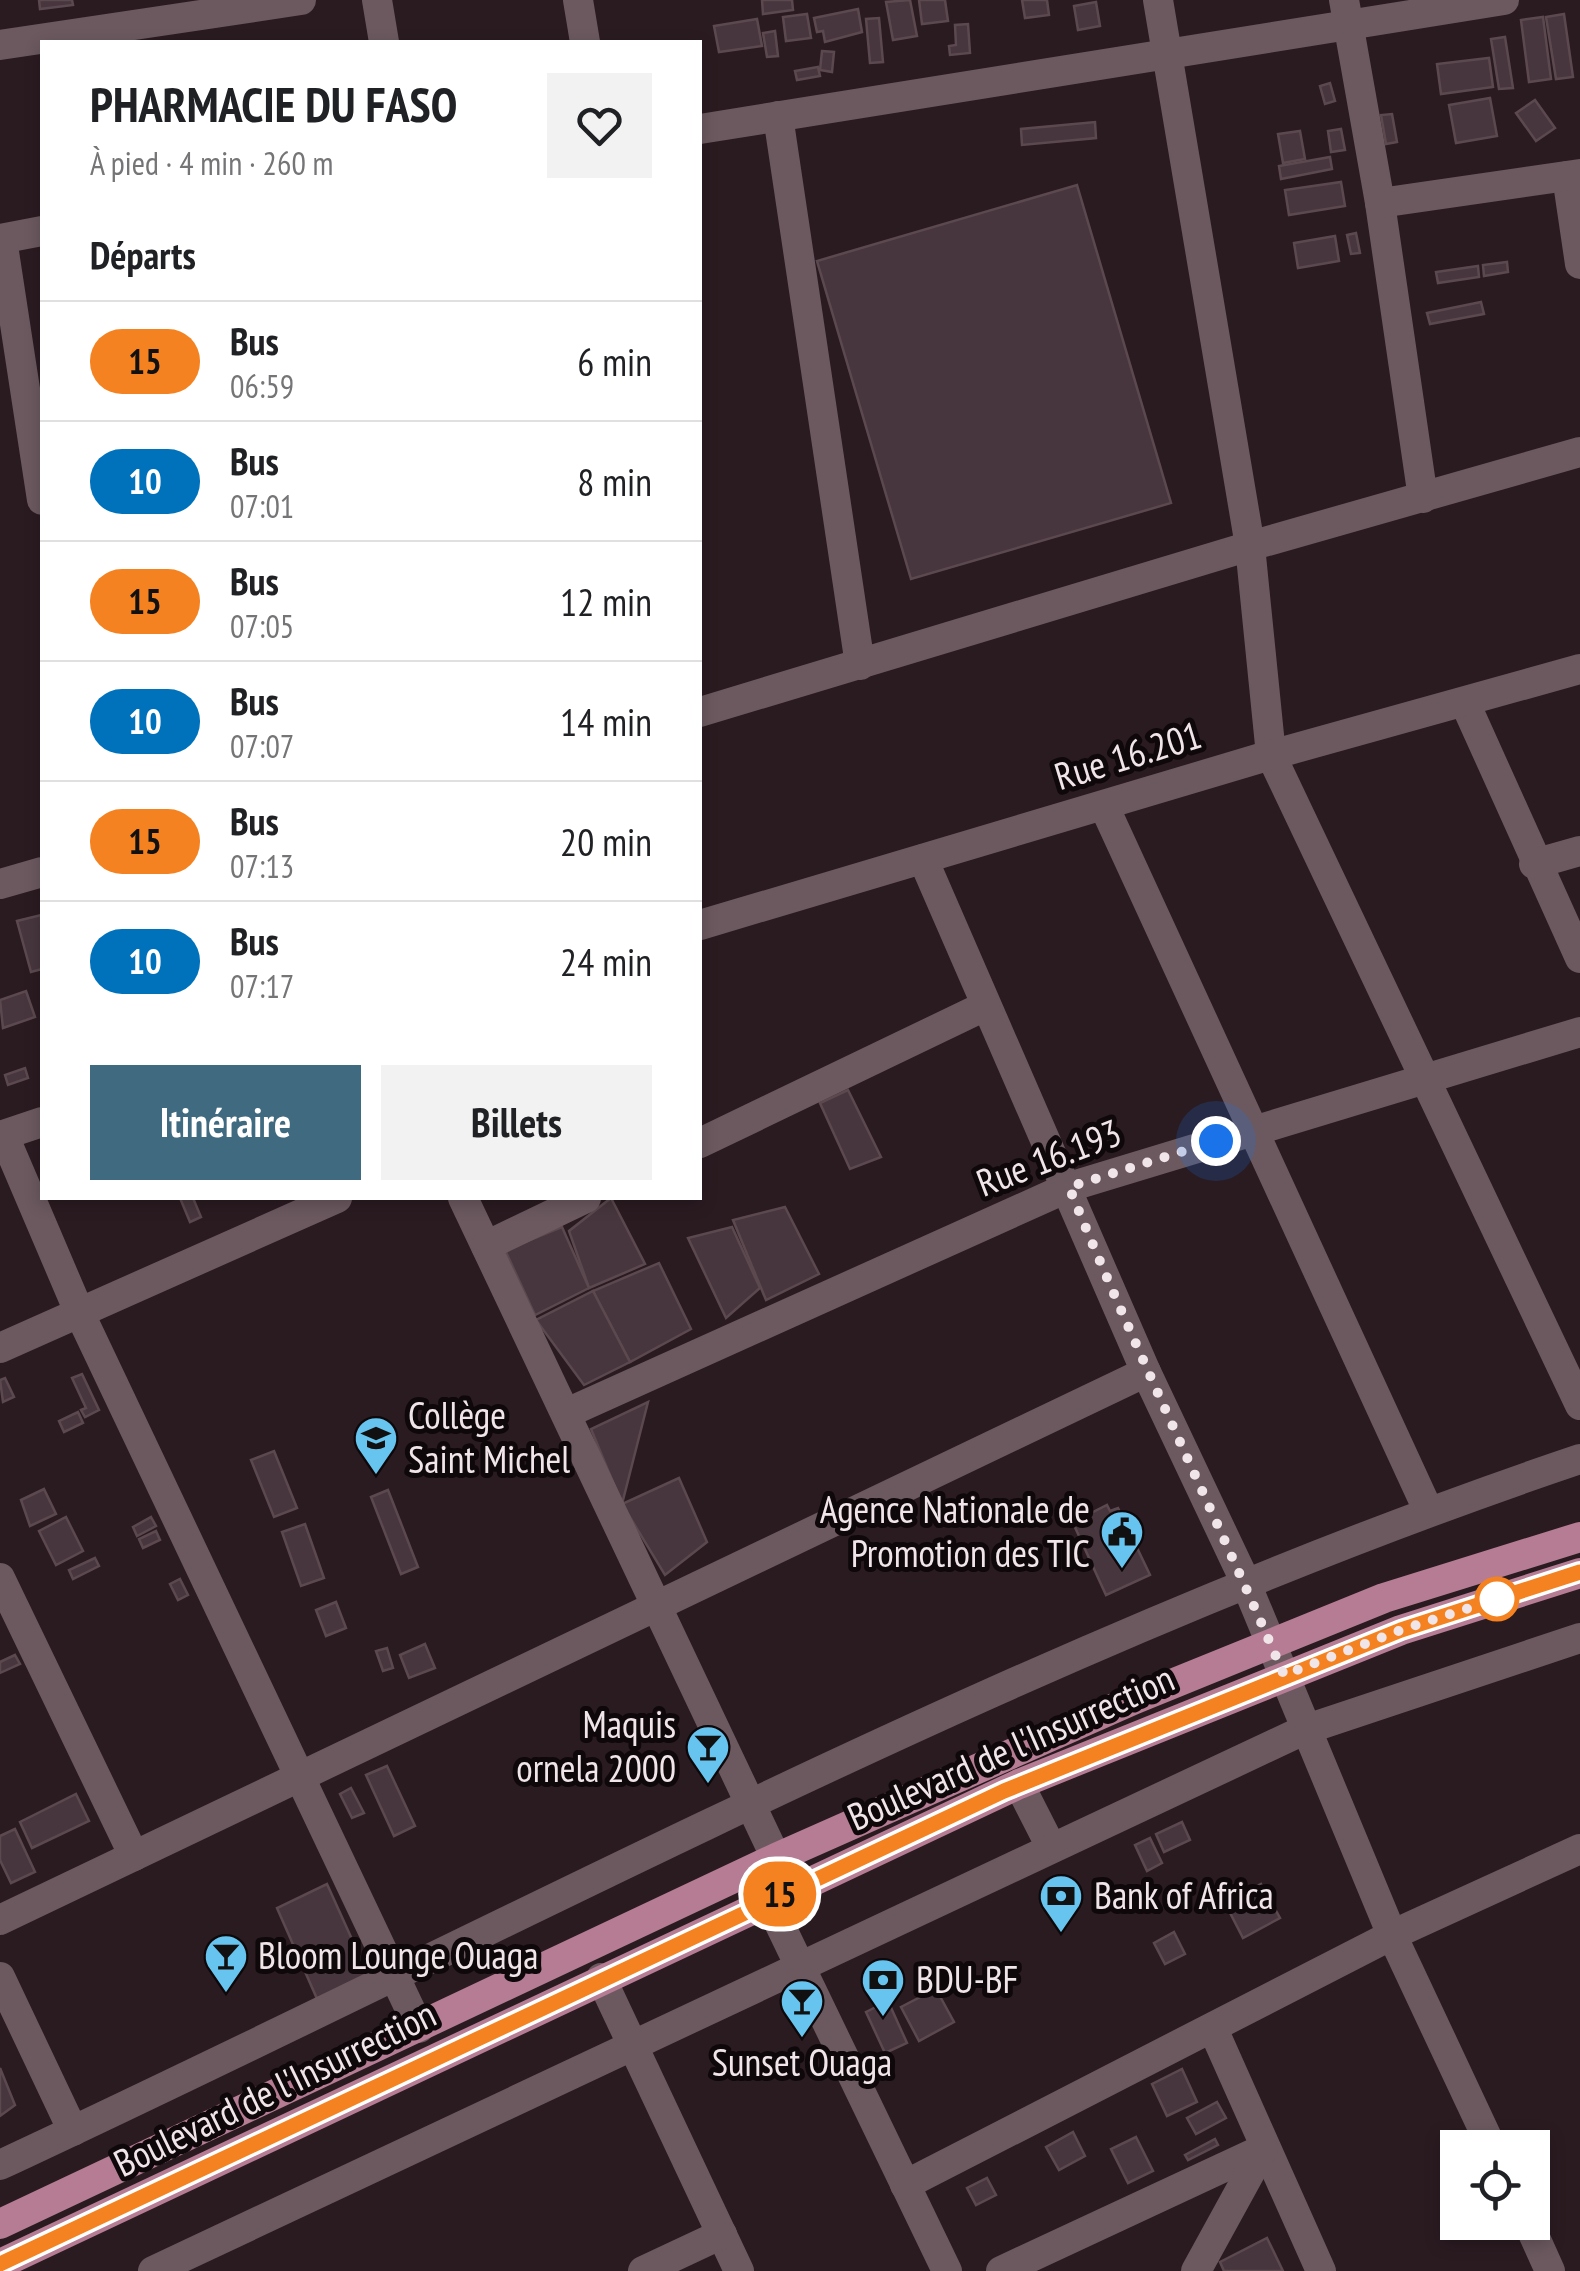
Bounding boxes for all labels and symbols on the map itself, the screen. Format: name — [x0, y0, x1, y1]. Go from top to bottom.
street label: Rue 16.201 — [1048, 709, 1207, 800]
street label: Rue 16.193 — [969, 1107, 1128, 1206]
your location — [1191, 1116, 1241, 1166]
place label: Collège Saint Michel — [408, 1390, 570, 1483]
school or university icon: Collège Saint Michel — [353, 1415, 399, 1476]
place label: Agence Nationale de Promotion des TIC — [820, 1484, 1090, 1577]
public building icon: Agence Nationale de Promotion des TIC — [1099, 1509, 1145, 1570]
unlabelled marker — [1476, 1578, 1518, 1620]
street label: Boulevard de l'Insurrection — [840, 1653, 1181, 1841]
place label: Maquis ornela 2000 — [516, 1699, 676, 1792]
bar icon: Maquis ornela 2000 — [685, 1724, 731, 1785]
line badge: 15 — [735, 1862, 825, 1926]
place label: Bank of Africa — [1094, 1870, 1274, 1919]
bank icon: Bank of Africa — [1038, 1873, 1084, 1934]
place label: Bloom Lounge Ouaga — [258, 1930, 538, 1979]
bar icon: Bloom Lounge Ouaga — [203, 1933, 249, 1994]
place label: BDU-BF — [916, 1954, 1018, 2003]
bank icon: BDU-BF — [860, 1957, 906, 2018]
bar icon: Sunset Ouaga — [779, 1978, 825, 2039]
street label: Boulevard de l'Insurrection — [105, 1988, 443, 2187]
place label: Sunset Ouaga — [712, 2037, 892, 2086]

